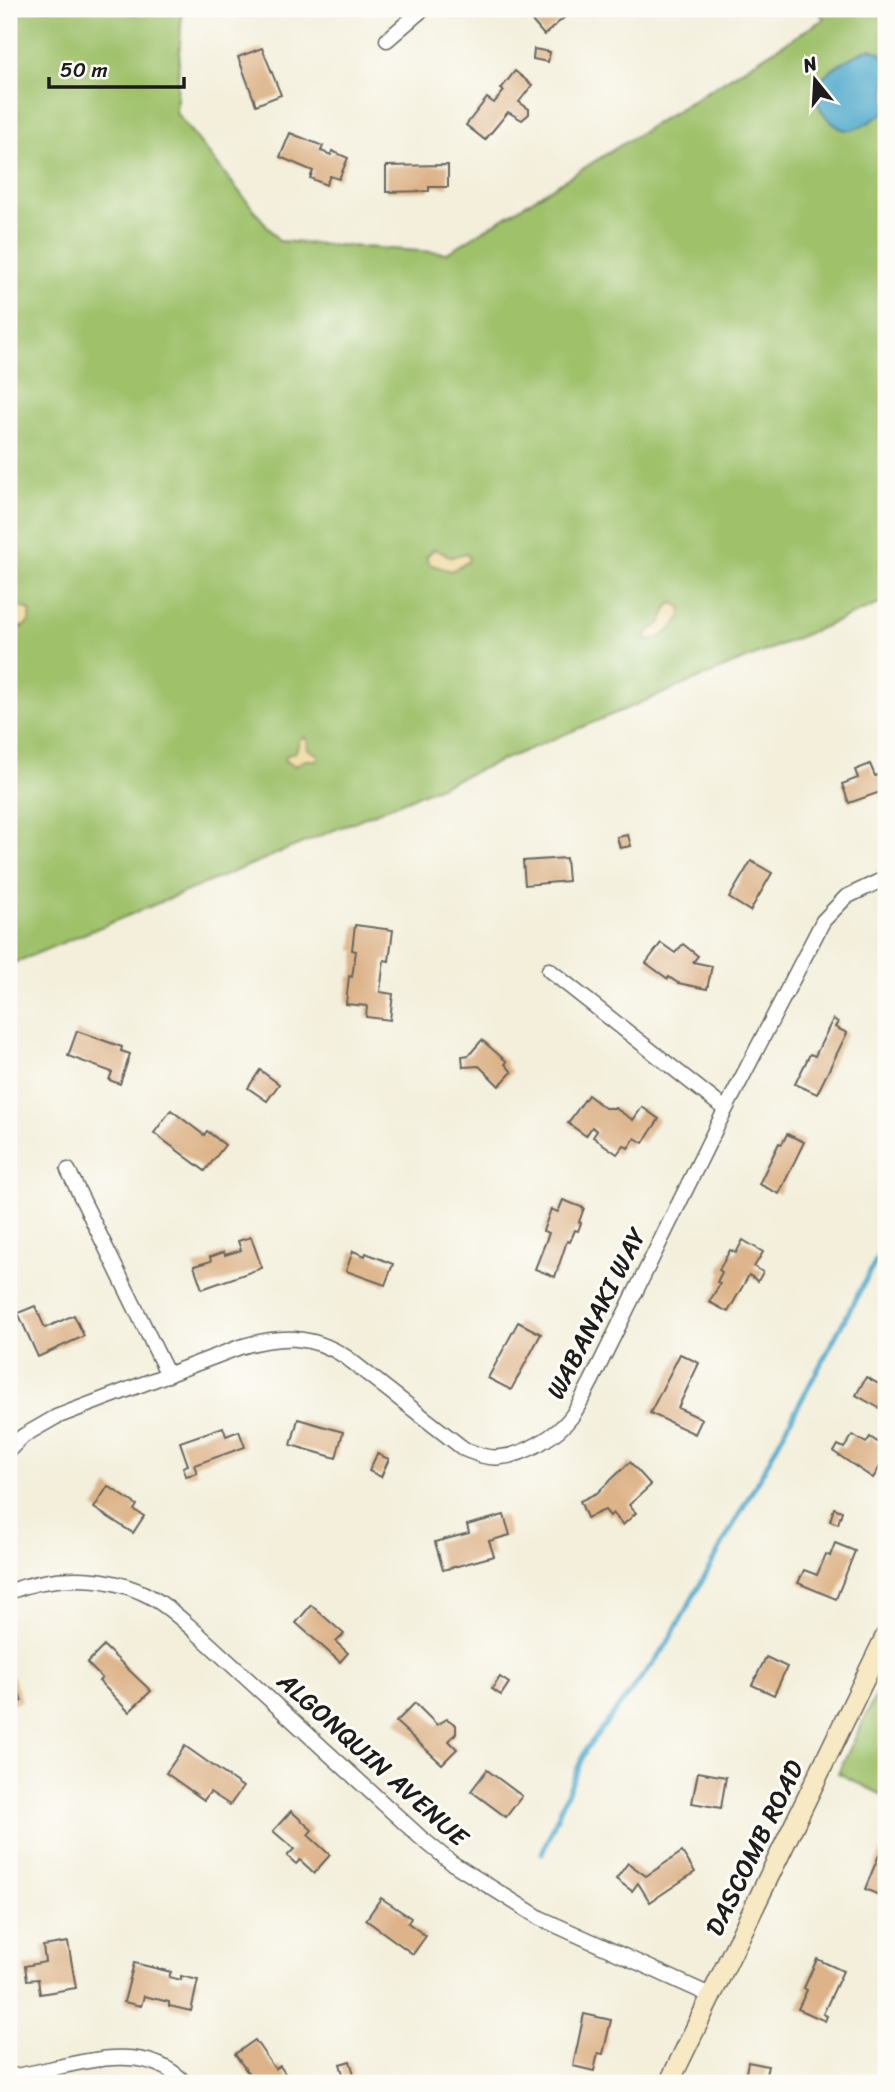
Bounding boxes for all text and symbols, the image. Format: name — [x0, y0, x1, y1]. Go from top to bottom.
scale bar — [49, 46, 184, 90]
north arrow — [780, 46, 850, 116]
text: N — [798, 46, 822, 82]
text: 50 m — [60, 51, 108, 89]
street label: WABANAKI WAY — [533, 1218, 660, 1407]
street label: ALGONQUIN AVENUE — [266, 1659, 481, 1859]
street label: DASCOMB ROAD — [691, 1752, 817, 1944]

